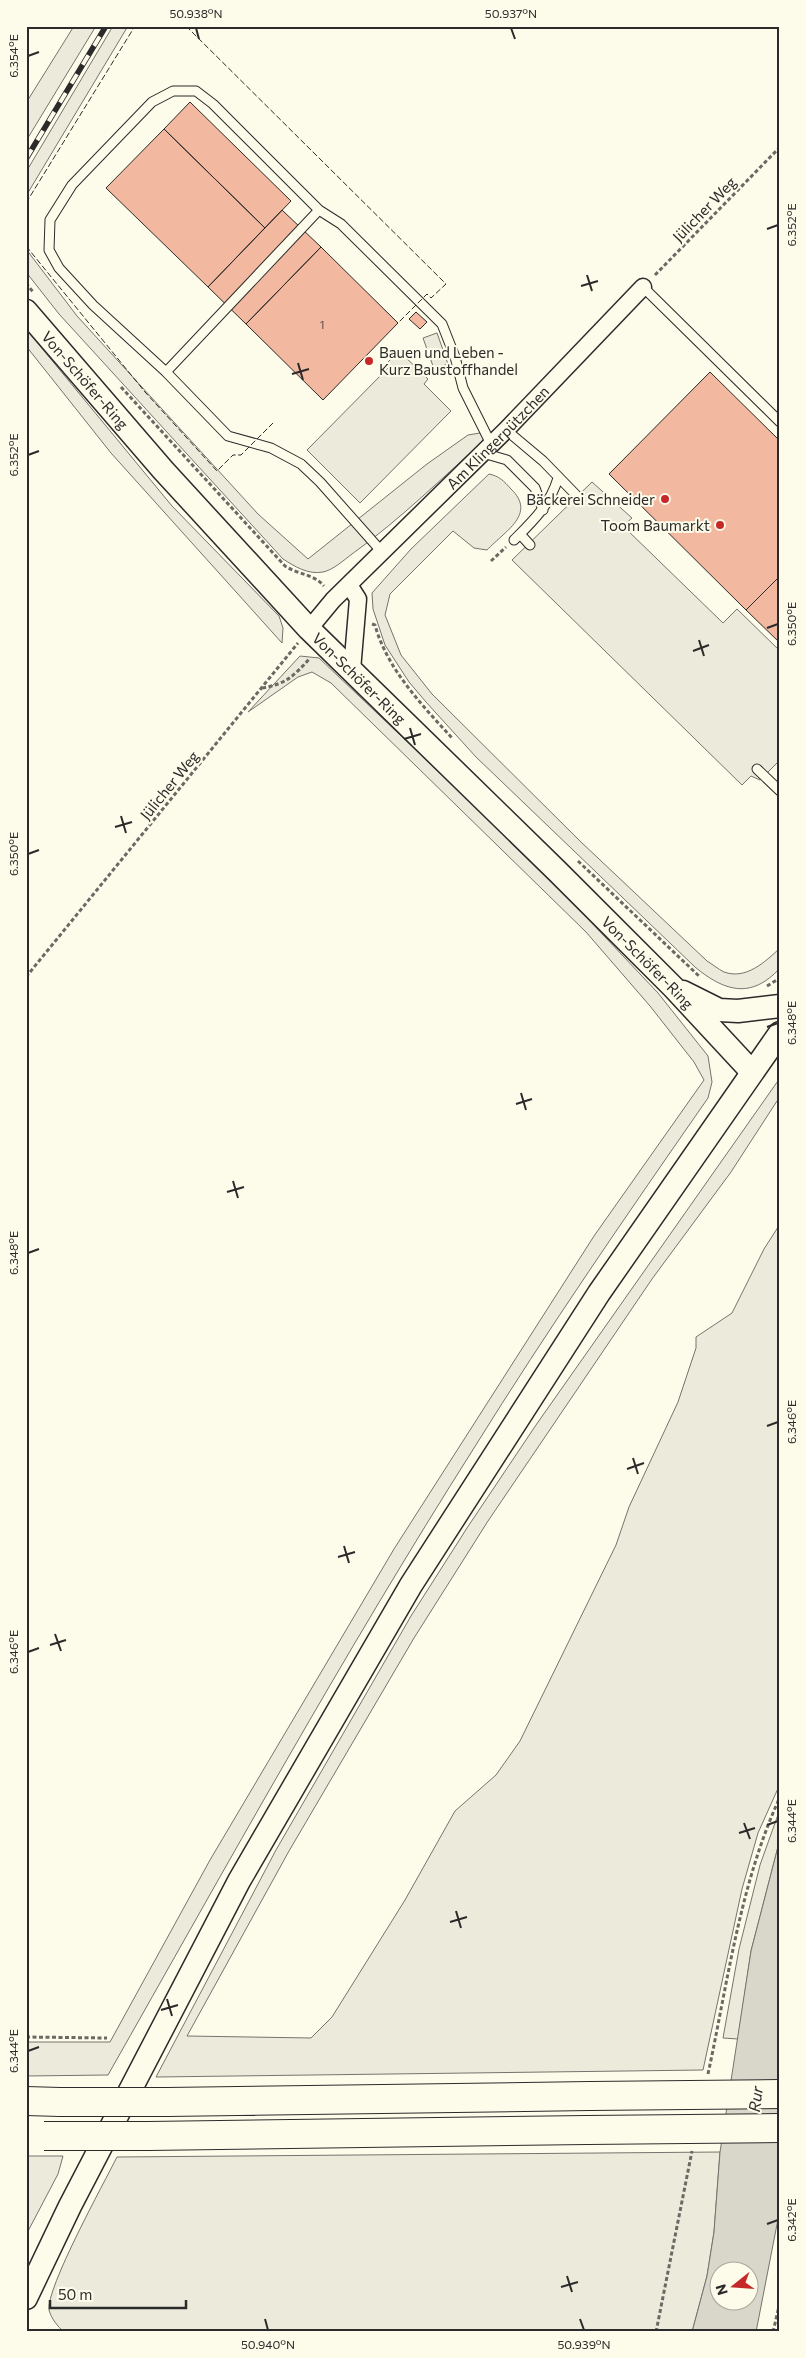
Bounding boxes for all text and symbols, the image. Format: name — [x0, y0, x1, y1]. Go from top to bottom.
text: 50.938°N — [169, 6, 223, 20]
text: 50.937°N — [485, 6, 537, 20]
text: 6.354°E — [6, 34, 20, 78]
street label: Jülicher Weg — [669, 173, 739, 245]
text: 6.352°E — [784, 203, 798, 247]
house number: 1 — [319, 317, 325, 331]
street label: Von-Schöfer-Ring — [38, 327, 132, 433]
place label: Bauen und Leben - Kurz Baustoffhandel — [379, 343, 518, 378]
marker: Bauen und Leben - Kurz Baustoffhandel — [363, 355, 375, 367]
street label: Am Klingerpützchen — [442, 382, 552, 493]
text: 6.352°E — [6, 433, 20, 477]
place label: Bäckerei Schneider — [526, 490, 655, 508]
marker: Bäckerei Schneider — [659, 493, 671, 505]
place label: Toom Baumarkt — [601, 516, 710, 534]
marker: Toom Baumarkt — [714, 519, 726, 531]
text: 6.350°E — [784, 602, 798, 646]
street label: Von-Schöfer-Ring — [309, 629, 410, 728]
street label: Jülicher Weg — [136, 747, 202, 823]
text: 6.350°E — [6, 832, 20, 876]
street label: Von-Schöfer-Ring — [598, 912, 698, 1012]
text: 6.348°E — [784, 1001, 798, 1045]
text: 6.348°E — [6, 1231, 20, 1275]
text: 6.346°E — [784, 1400, 798, 1444]
text: 6.346°E — [6, 1630, 20, 1674]
text: 6.344°E — [784, 1799, 798, 1843]
text: 6.344°E — [6, 2029, 20, 2073]
water label: Rur — [744, 2084, 766, 2113]
text: 6.342°E — [784, 2198, 798, 2242]
north arrow — [708, 2260, 758, 2310]
scale bar — [50, 2278, 186, 2310]
text: N — [711, 2282, 731, 2297]
text: 50 m — [58, 2285, 92, 2303]
text: 50.940°N — [241, 2337, 295, 2351]
text: 50.939°N — [557, 2337, 611, 2351]

